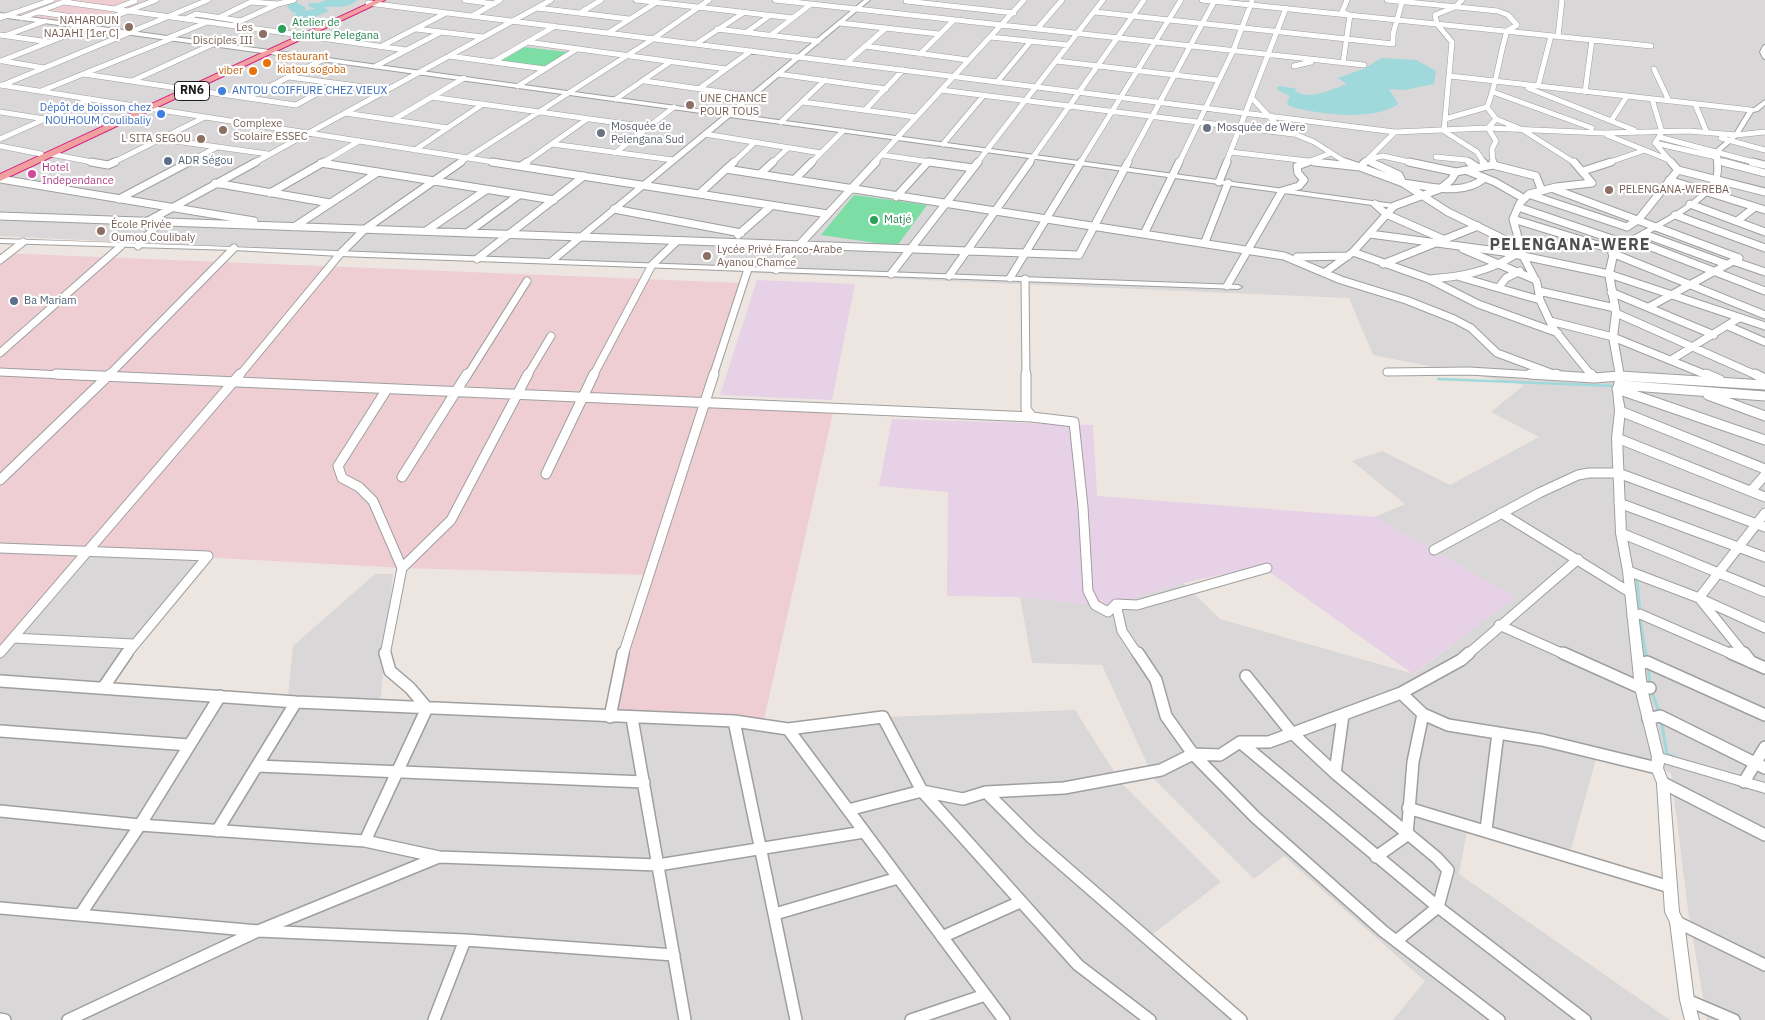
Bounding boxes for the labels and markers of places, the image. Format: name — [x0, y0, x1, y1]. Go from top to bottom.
place label: NAHAROUN NAJAHI [1er C] — [44, 14, 119, 40]
place label: Atelier de teinture Pelegana — [292, 16, 379, 42]
marker: NAHAROUN NAJAHI [1er C] — [123, 21, 135, 33]
place label: Les Disciples III — [193, 21, 253, 47]
marker: Atelier de teinture Pelegana — [276, 23, 288, 35]
marker: Les Disciples III — [257, 28, 269, 40]
place label: restaurant kiatou sogoba — [277, 50, 346, 76]
marker: restaurant kiatou sogoba — [261, 57, 273, 69]
place label: viber — [218, 64, 243, 78]
marker: viber — [247, 65, 259, 77]
place label: ANTOU COIFFURE CHEZ VIEUX — [232, 84, 387, 98]
marker: ANTOU COIFFURE CHEZ VIEUX — [216, 85, 228, 97]
place label: UNE CHANCE POUR TOUS — [700, 92, 767, 118]
marker: UNE CHANCE POUR TOUS — [684, 99, 696, 111]
place label: Dépôt de boisson chez NOUHOUM Coulibaliy — [40, 101, 151, 127]
marker: Dépôt de boisson chez NOUHOUM Coulibaliy — [155, 108, 167, 120]
place label: Complexe Scolaire ESSEC — [233, 117, 308, 143]
place label: Mosquée de Pelengana Sud — [611, 120, 684, 146]
place label: Mosquée de Were — [1217, 121, 1305, 135]
marker: Mosquée de Were — [1201, 122, 1213, 134]
marker: Complexe Scolaire ESSEC — [217, 124, 229, 136]
marker: Mosquée de Pelengana Sud — [595, 127, 607, 139]
place label: L SITA SEGOU — [121, 132, 191, 146]
marker: L SITA SEGOU — [195, 133, 207, 145]
place label: ADR Ségou — [178, 154, 233, 168]
marker: ADR Ségou — [162, 155, 174, 167]
place label: Hotel Independance — [42, 161, 114, 187]
marker: Hotel Independance — [26, 168, 38, 180]
place label: PELENGANA-WEREBA — [1619, 183, 1729, 197]
marker: PELENGANA-WEREBA — [1603, 184, 1615, 196]
place label: Matjé — [884, 213, 911, 227]
marker: Matjé — [868, 214, 880, 226]
place label: École Privée Oumou Coulibaly — [111, 218, 195, 244]
marker: École Privée Oumou Coulibaly — [95, 225, 107, 237]
place label: Lycée Privé Franco-Arabe Ayanou Chamce — [717, 243, 842, 269]
marker: Lycée Privé Franco-Arabe Ayanou Chamce — [701, 250, 713, 262]
place label: Ba Mariam — [24, 294, 77, 308]
marker: Ba Mariam — [8, 295, 20, 307]

